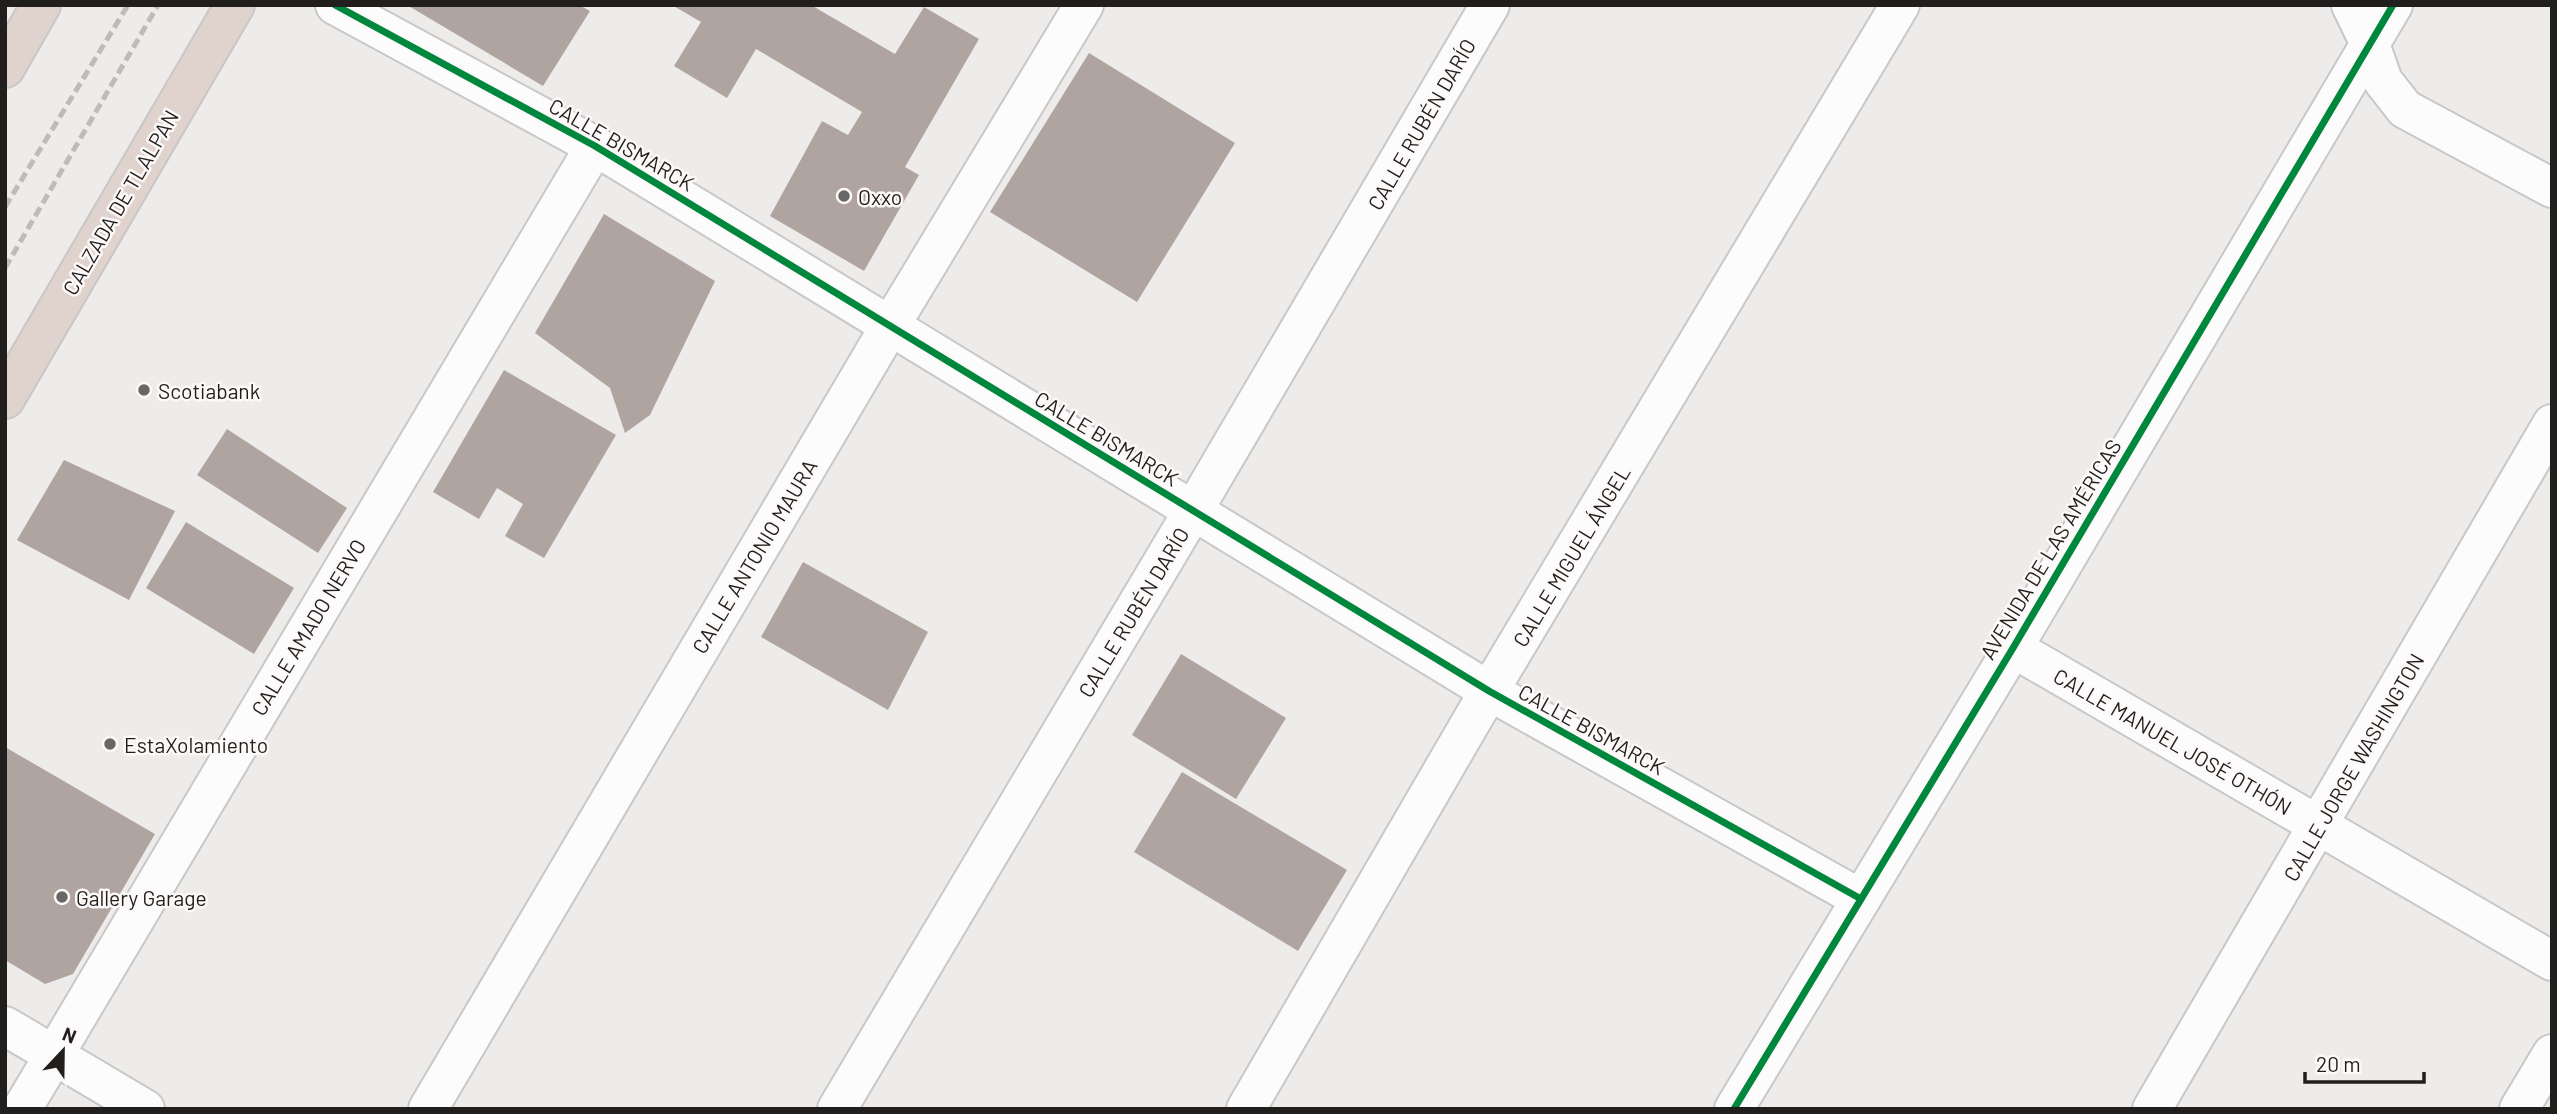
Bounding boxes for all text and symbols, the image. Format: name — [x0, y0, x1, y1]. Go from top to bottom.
street label: CALLE RUBÉN DARÍO — [1362, 34, 1480, 214]
street label: CALLE BISMARCK — [545, 92, 699, 196]
street label: CALZADA DE TLALPAN — [57, 105, 183, 299]
place label: Oxxo — [858, 184, 902, 209]
marker: Oxxo — [836, 188, 852, 204]
place label: Scotiabank — [158, 378, 260, 403]
marker: Scotiabank — [136, 382, 152, 398]
street label: CALLE BISMARCK — [1031, 385, 1184, 491]
street label: AVENIDA DE LAS AMÉRICAS — [1974, 434, 2126, 664]
street label: CALLE ANTONIO MAURA — [686, 454, 822, 657]
street label: CALLE MIGUEL ÁNGEL — [1507, 461, 1635, 651]
street label: CALLE RUBÉN DARÍO — [1072, 523, 1194, 701]
street label: CALLE AMADO NERVO — [245, 534, 371, 720]
street label: CALLE JORGE WASHINGTON — [2277, 649, 2429, 885]
street label: CALLE MANUEL JOSÉ OTHÓN — [2050, 663, 2296, 819]
street label: CALLE BISMARCK — [1515, 678, 1670, 780]
place label: EstaXolamiento — [124, 732, 268, 757]
marker: EstaXolamiento — [102, 736, 118, 752]
place label: Gallery Garage — [76, 885, 207, 910]
marker: Gallery Garage — [54, 889, 70, 905]
north arrow — [28, 1016, 98, 1086]
text: N — [59, 1022, 80, 1048]
scale bar — [2305, 1040, 2424, 1084]
text: 20 m — [2316, 1051, 2361, 1076]

